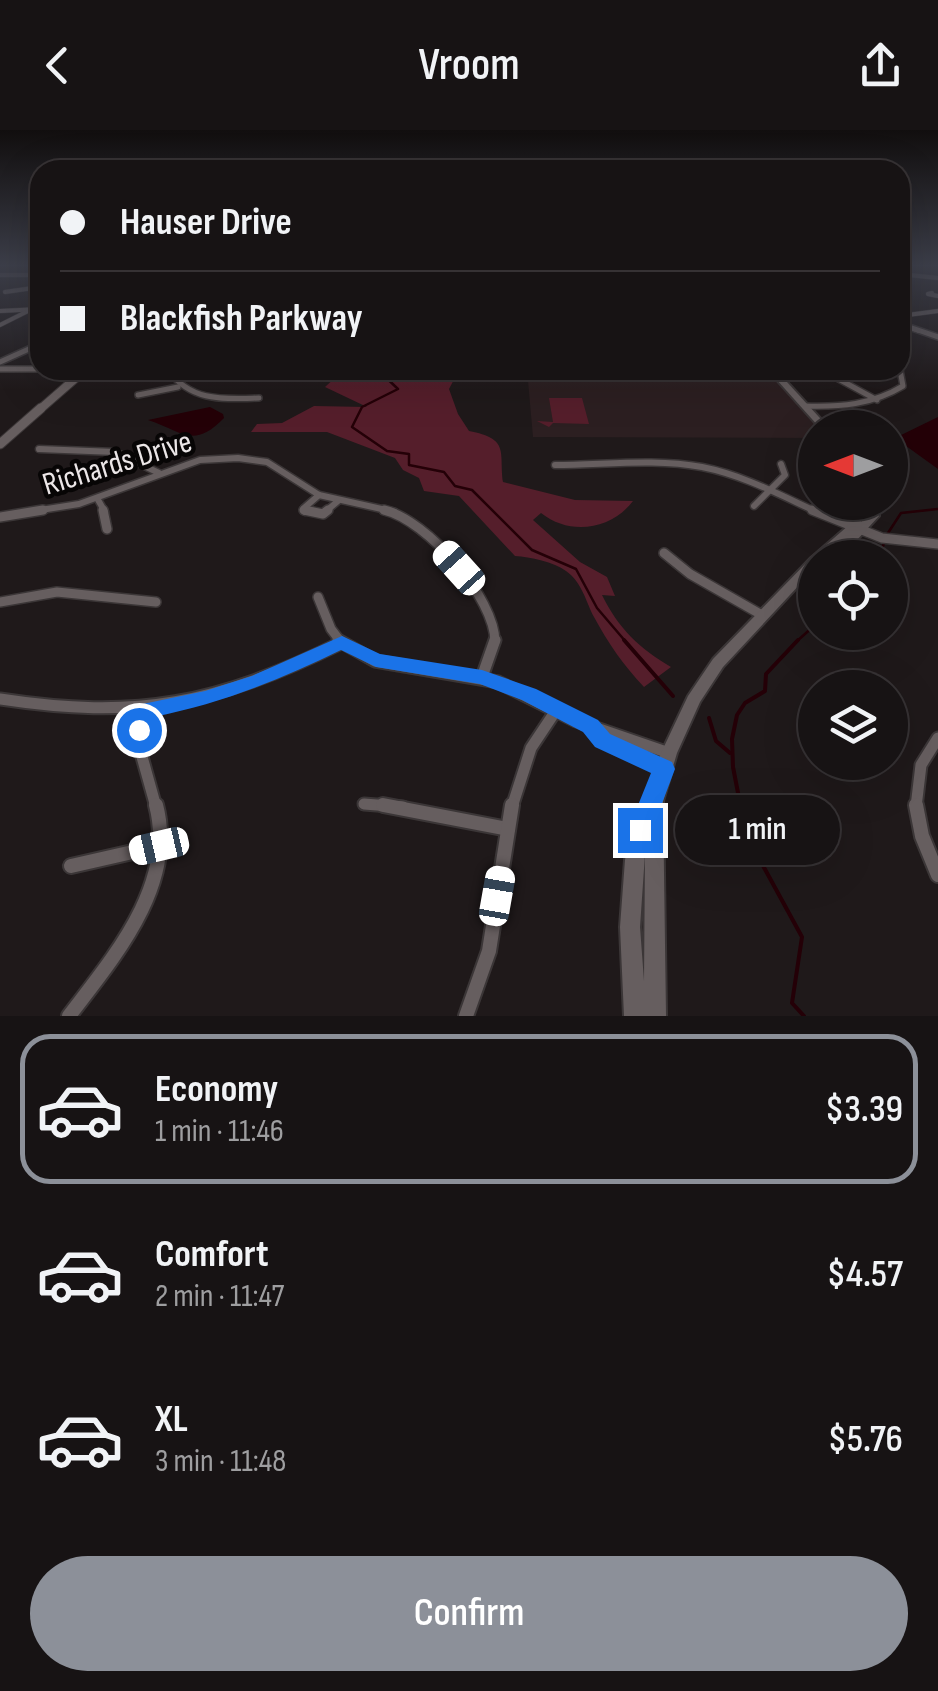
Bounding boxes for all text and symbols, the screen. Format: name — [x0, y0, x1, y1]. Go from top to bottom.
icon: back — [30, 38, 85, 93]
text: Vroom — [418, 38, 520, 93]
icon: share — [853, 38, 908, 93]
text: Hauser Drive — [120, 200, 292, 245]
text: Blackfish Parkway — [120, 296, 363, 341]
north arrow — [798, 410, 908, 520]
map controls — [798, 410, 908, 780]
street label: Richards Drive — [38, 422, 197, 505]
car — [428, 536, 490, 600]
button: locate — [798, 540, 908, 650]
button: layers — [798, 670, 908, 780]
route start — [117, 708, 162, 753]
callout: 1 min — [675, 795, 840, 865]
route end — [618, 808, 663, 853]
text: 1 min — [728, 810, 787, 849]
car — [126, 825, 192, 867]
car — [477, 864, 517, 928]
icon: car — [35, 1064, 125, 1154]
text: Economy — [155, 1067, 278, 1112]
text: $3.39 — [825, 1087, 903, 1132]
text: 1 min · 11:46 — [155, 1112, 284, 1151]
icon: car — [35, 1229, 125, 1319]
text: Comfort — [155, 1232, 269, 1277]
text: $4.57 — [827, 1252, 903, 1297]
text: 2 min · 11:47 — [155, 1277, 284, 1316]
icon: car — [35, 1394, 125, 1484]
text: XL — [155, 1397, 188, 1442]
text: $5.76 — [828, 1417, 903, 1462]
text: 3 min · 11:48 — [155, 1442, 286, 1481]
button: Confirm — [30, 1556, 908, 1671]

